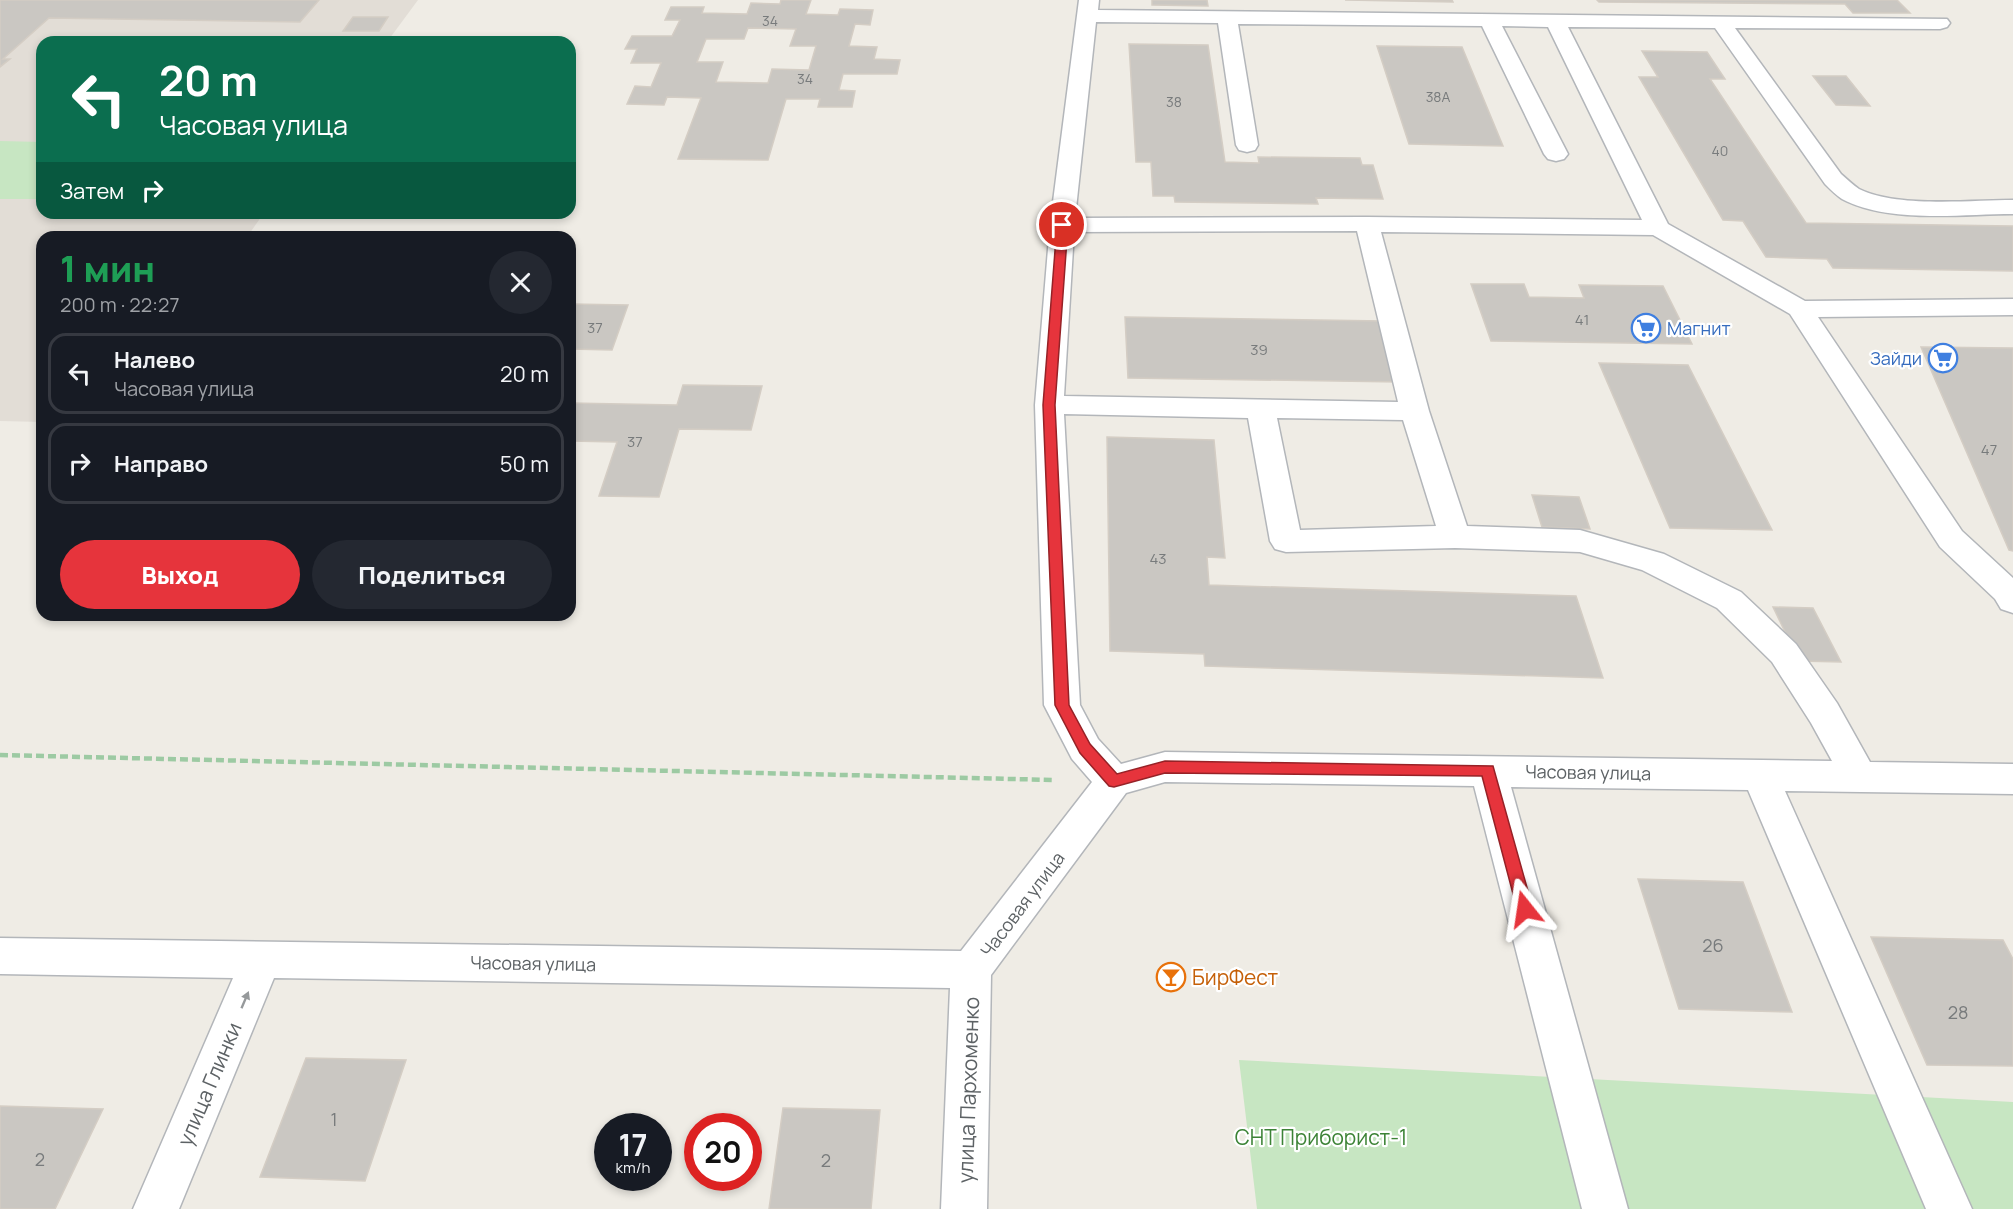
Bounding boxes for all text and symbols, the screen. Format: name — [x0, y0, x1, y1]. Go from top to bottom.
house number: 34 — [762, 11, 778, 30]
text: 20 m — [159, 51, 258, 109]
icon: left — [60, 60, 138, 138]
house number: 34 — [797, 69, 813, 88]
house number: 38А — [1426, 87, 1450, 106]
house number: 38 — [1166, 92, 1182, 111]
text: Часовая улица — [159, 106, 348, 143]
house number: 40 — [1712, 141, 1728, 160]
icon: right — [136, 174, 169, 207]
text: Затем — [60, 176, 124, 206]
pin — [1036, 199, 1087, 250]
icon: arrive — [1045, 208, 1078, 241]
text: 1 мин — [60, 244, 155, 293]
button: close — [489, 251, 552, 314]
text: 200 m · 22:27 — [60, 291, 180, 318]
house number: 41 — [1575, 309, 1589, 330]
supermarket icon: Магнит — [1630, 312, 1662, 344]
place label: Магнит — [1667, 316, 1731, 340]
house number: 37 — [587, 317, 603, 338]
house number: 39 — [1250, 339, 1268, 360]
supermarket icon: Зайди — [1927, 342, 1959, 374]
text: Налево — [114, 345, 195, 375]
place label: Зайди — [1870, 346, 1922, 370]
icon: left — [63, 357, 96, 390]
text: 20 m — [500, 359, 549, 389]
text: Часовая улица — [114, 375, 254, 402]
house number: 37 — [627, 431, 643, 452]
house number: 47 — [1981, 439, 1997, 460]
icon: right — [63, 447, 96, 480]
text: Направо — [114, 449, 208, 479]
text: 50 m — [500, 449, 549, 479]
button: Выход — [60, 540, 300, 609]
button: Поделиться — [312, 540, 552, 609]
house number: 43 — [1149, 548, 1167, 569]
street label: Часовая улица — [1525, 759, 1651, 785]
street label: Часовая улица — [974, 846, 1070, 962]
position arrow — [1493, 877, 1557, 941]
house number: 26 — [1702, 933, 1724, 957]
street label: Часовая улица — [470, 950, 596, 976]
bar icon: БирФест — [1155, 961, 1187, 993]
place label: БирФест — [1192, 963, 1279, 991]
one-way arrow — [240, 992, 249, 1009]
street label: улица Пархоменко — [951, 996, 985, 1184]
house number: 28 — [1948, 1000, 1968, 1024]
street label: улица Глинки — [170, 1018, 248, 1150]
house number: 1 — [330, 1107, 338, 1131]
speed limit sign: 20 — [684, 1113, 762, 1191]
park label: СНТ Приборист-1 — [1235, 1123, 1407, 1151]
text: 17 — [618, 1124, 648, 1165]
house number: 2 — [35, 1147, 45, 1171]
house number: 2 — [821, 1148, 831, 1172]
text: km/h — [616, 1157, 650, 1178]

